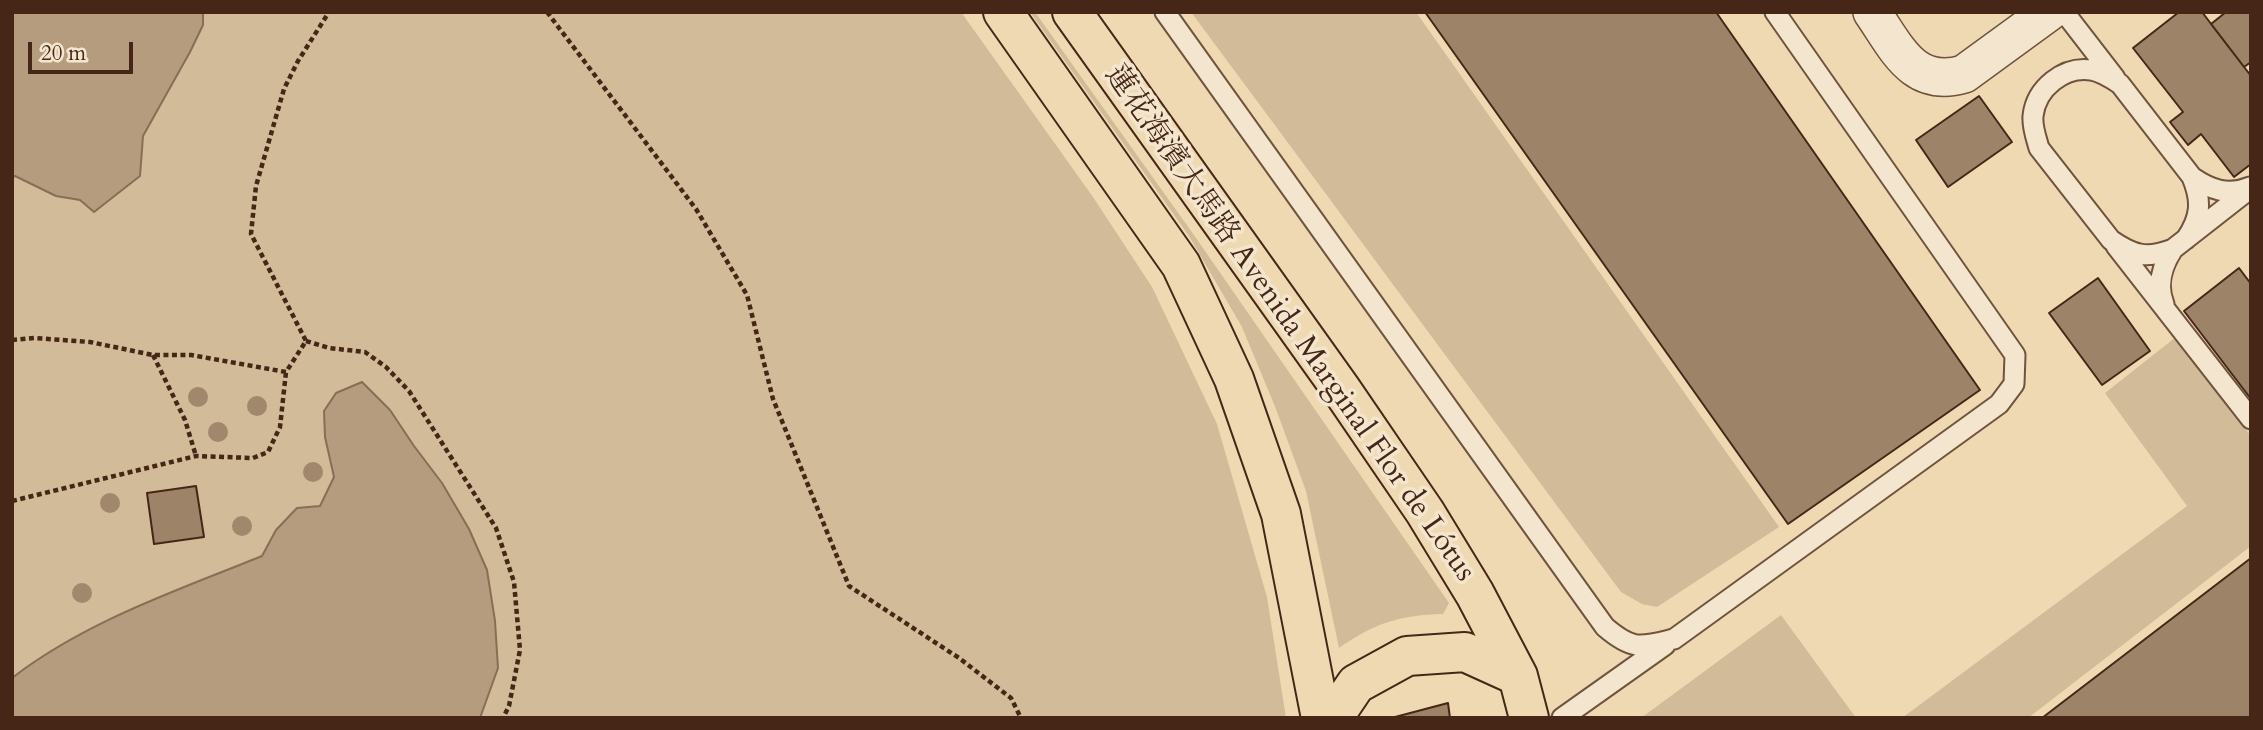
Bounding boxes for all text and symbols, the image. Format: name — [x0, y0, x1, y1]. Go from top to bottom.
scale bar — [32, 28, 136, 72]
text: 20 m — [41, 39, 86, 68]
street label: 蓮花海濱大馬路 Avenida Marginal Flor de Lótus — [1096, 59, 1482, 589]

